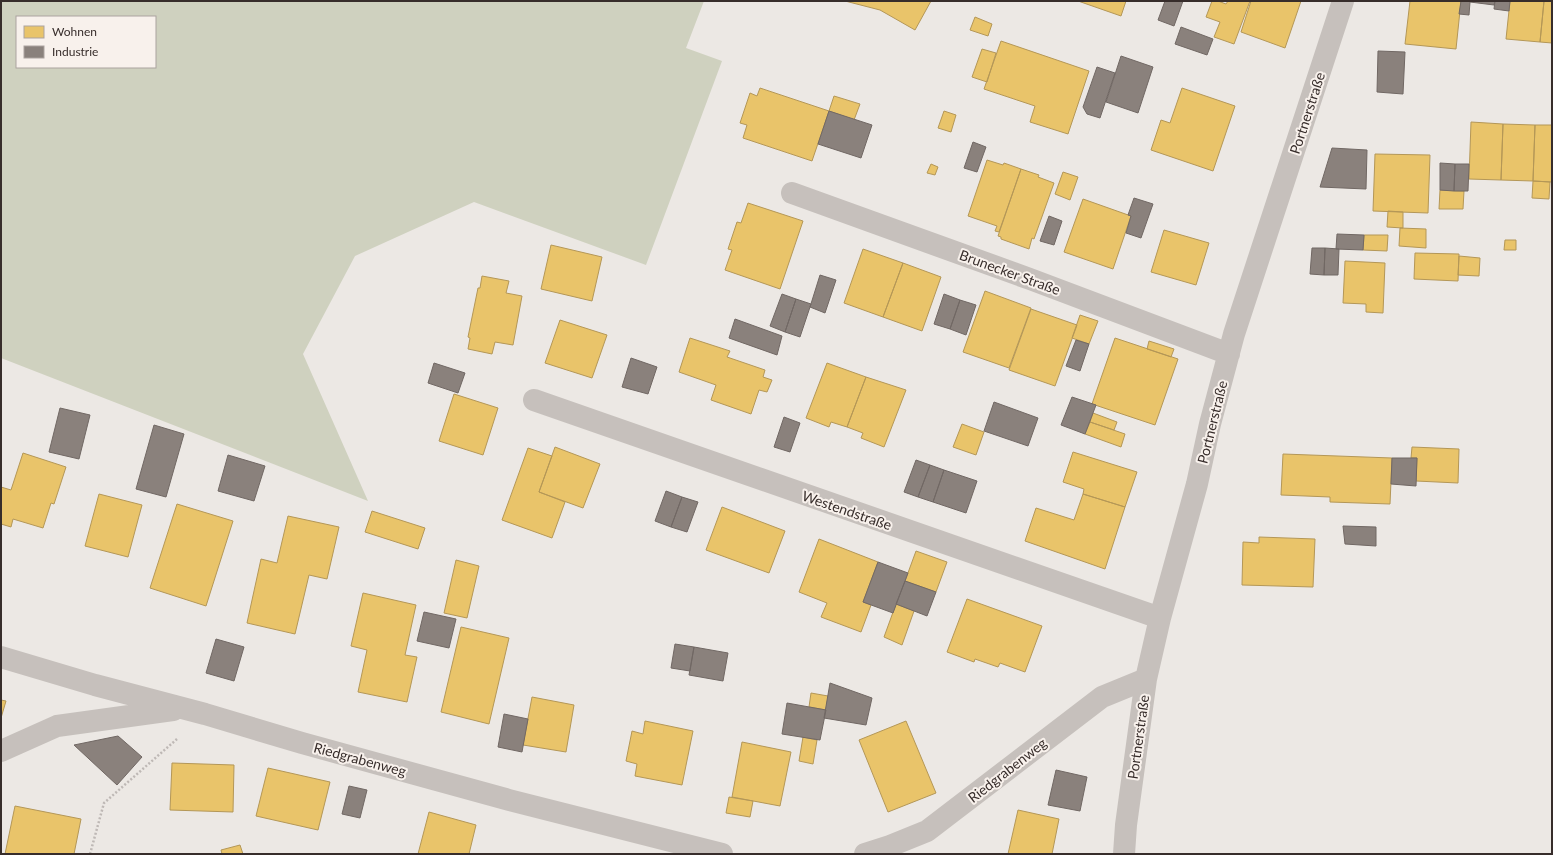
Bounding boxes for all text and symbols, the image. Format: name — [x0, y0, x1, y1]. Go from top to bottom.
legend — [16, 16, 156, 68]
text: Wohnen — [52, 24, 97, 39]
text: Industrie — [52, 44, 98, 59]
street label: Portnerstraße — [1286, 70, 1328, 156]
street label: Brunecker Straße — [957, 246, 1063, 298]
street label: Portnerstraße — [1193, 379, 1231, 465]
street label: Westendstraße — [800, 487, 894, 533]
street label: Portnerstraße — [1124, 694, 1152, 780]
street label: Riedgrabenweg — [964, 734, 1050, 806]
street label: Riedgrabenweg — [312, 738, 408, 780]

